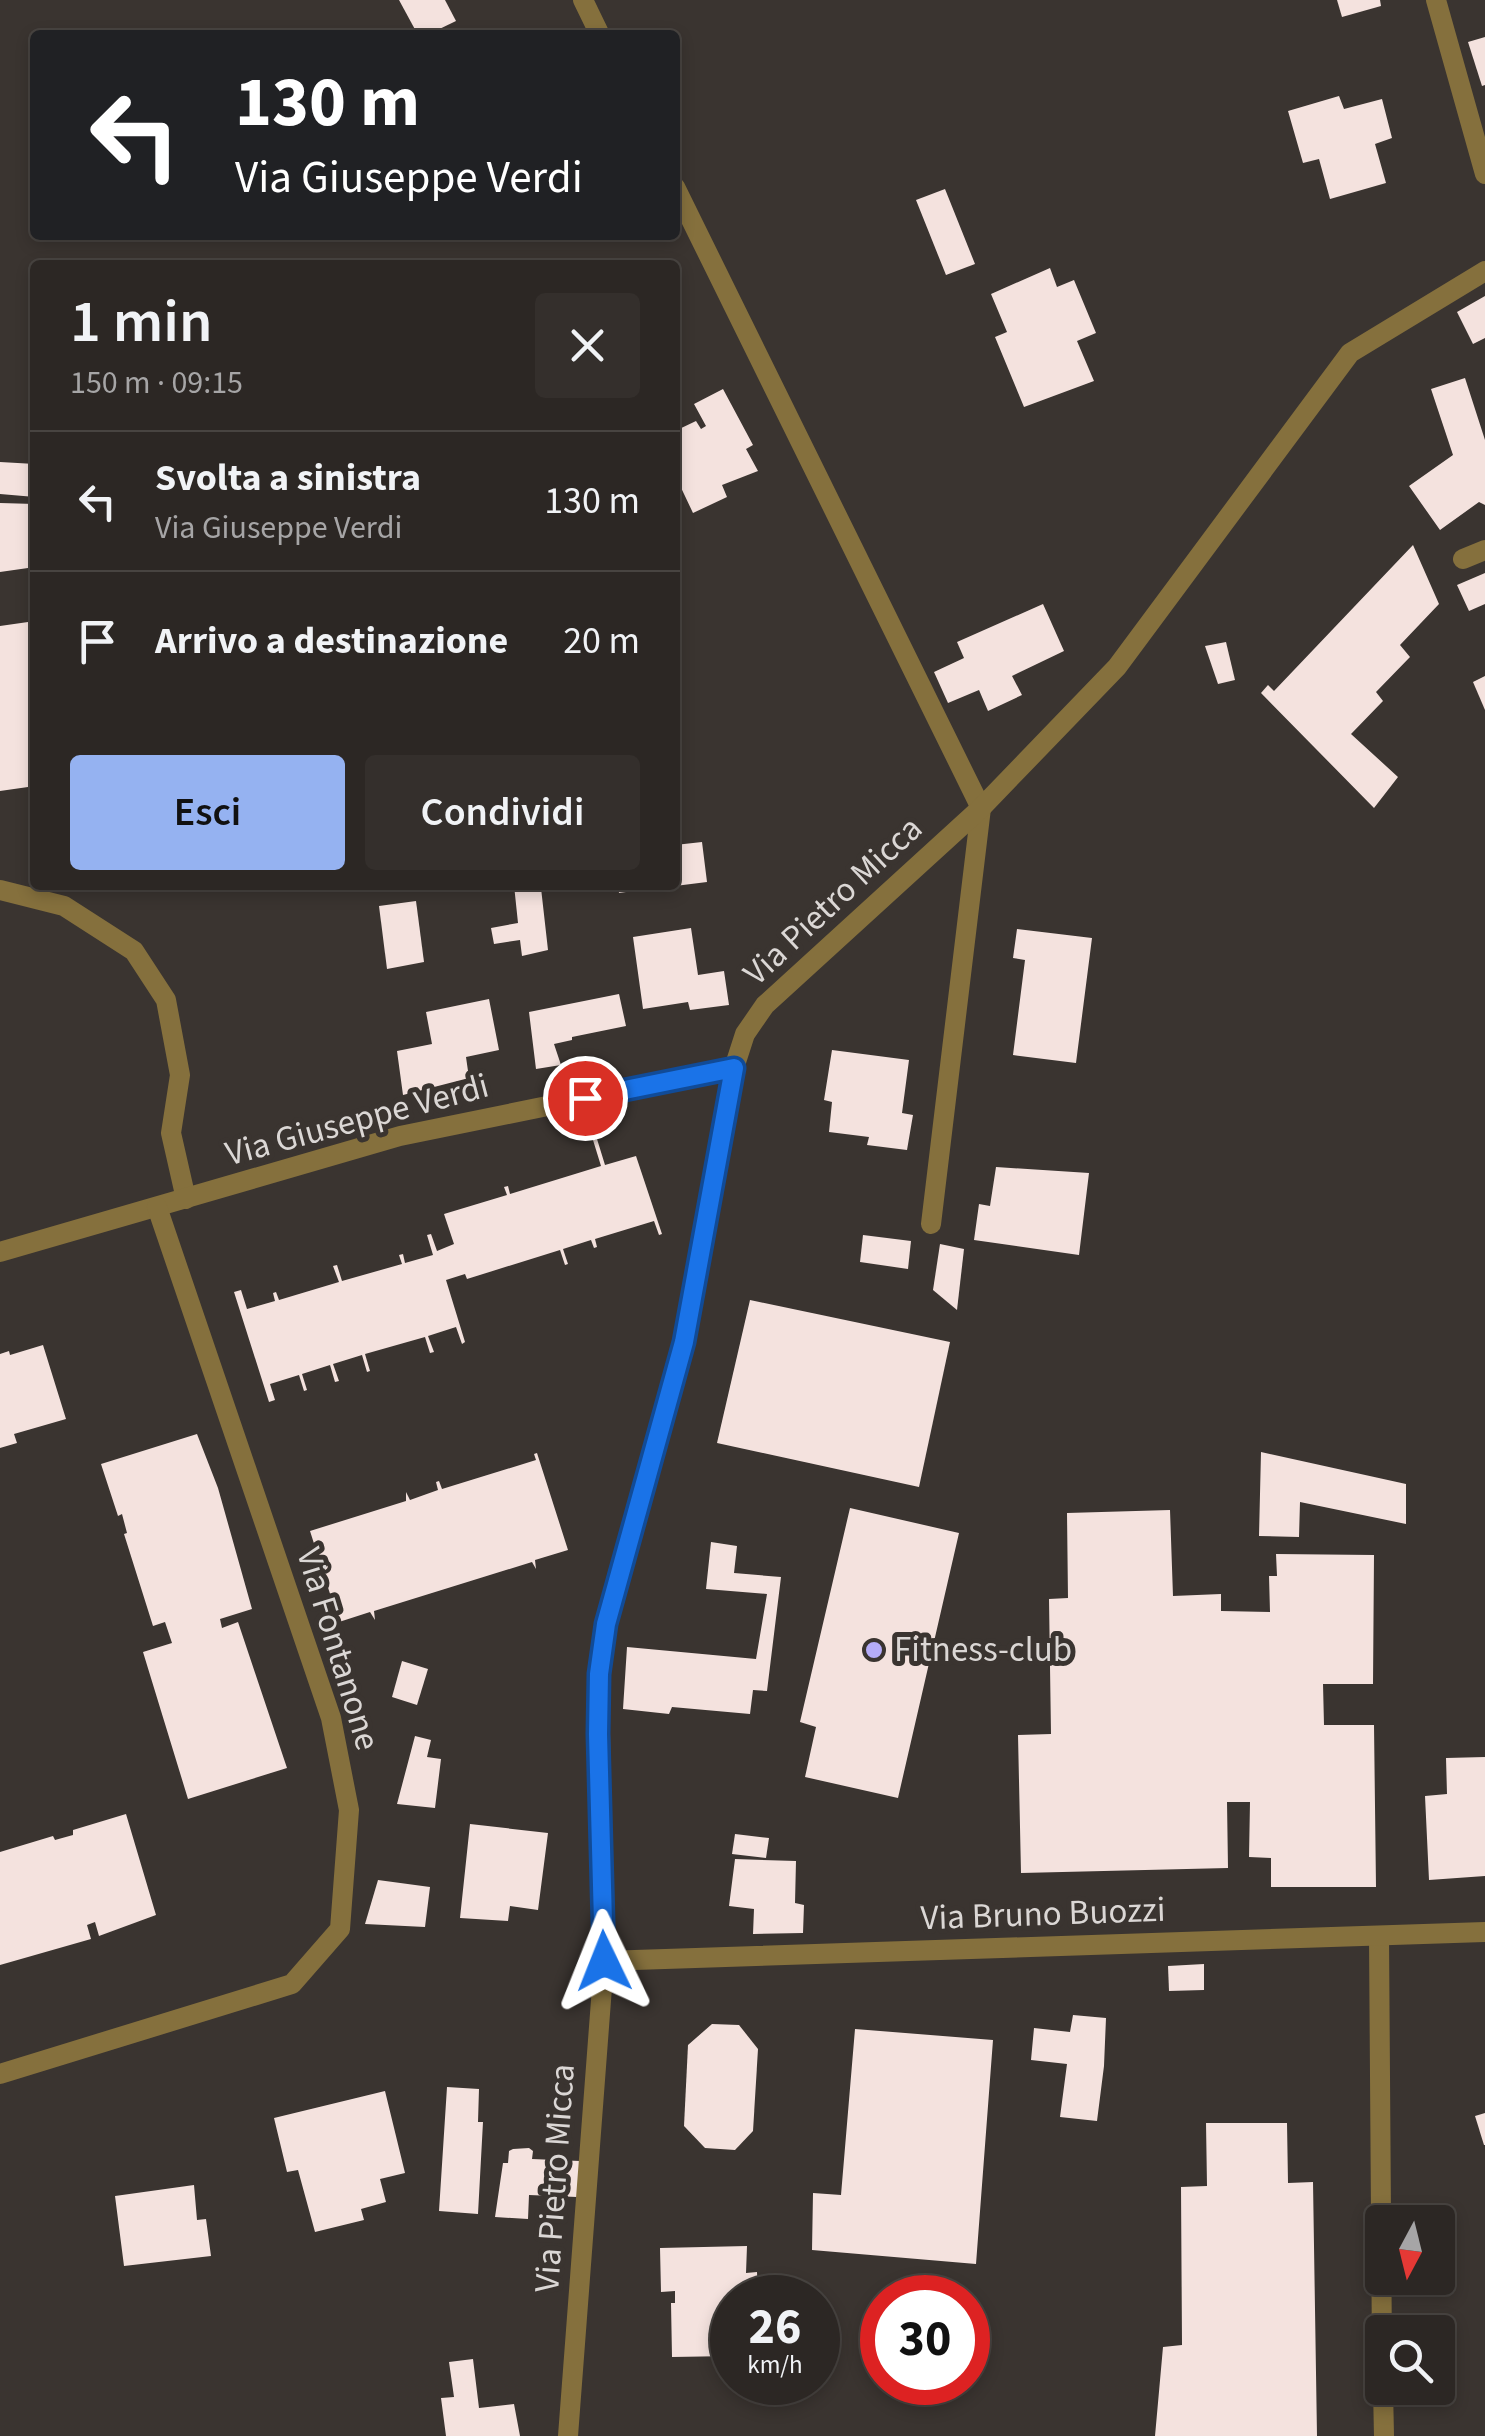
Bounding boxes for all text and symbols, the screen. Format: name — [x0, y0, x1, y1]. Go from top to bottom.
text: 130 m — [235, 53, 420, 153]
icon: left — [70, 70, 200, 200]
text: Via Giuseppe Verdi — [235, 146, 583, 210]
text: 1 min — [70, 280, 213, 365]
button: close — [535, 293, 640, 398]
text: 150 m · 09:15 — [70, 360, 243, 406]
text: Svolta a sinistra — [155, 451, 421, 505]
icon: left — [70, 474, 125, 529]
text: 130 m — [544, 474, 640, 528]
text: Via Giuseppe Verdi — [155, 505, 402, 551]
icon: arrive — [70, 614, 125, 669]
text: Arrivo a destinazione — [155, 614, 508, 668]
text: 20 m — [563, 614, 640, 668]
button: Esci — [70, 755, 345, 870]
button: Condividi — [365, 755, 640, 870]
street label: Via Pietro Micca — [732, 805, 934, 997]
pin — [543, 1056, 628, 1141]
street label: Via Giuseppe Verdi — [220, 1061, 494, 1179]
icon: arrive — [558, 1071, 613, 1126]
street label: Via Fontanone — [283, 1541, 393, 1757]
place label: Fitness-club — [894, 1625, 1072, 1675]
marker: Fitness-club — [863, 1639, 885, 1661]
street label: Via Bruno Buozzi — [920, 1885, 1166, 1943]
position arrow — [552, 1909, 656, 2013]
street label: Via Pietro Micca — [522, 2062, 588, 2294]
north arrow — [1365, 2205, 1455, 2295]
map controls — [1365, 2205, 1455, 2405]
speed limit sign: 30 — [860, 2275, 990, 2405]
text: 26 — [749, 2292, 801, 2363]
button: search — [1365, 2315, 1455, 2405]
text: km/h — [747, 2347, 803, 2383]

